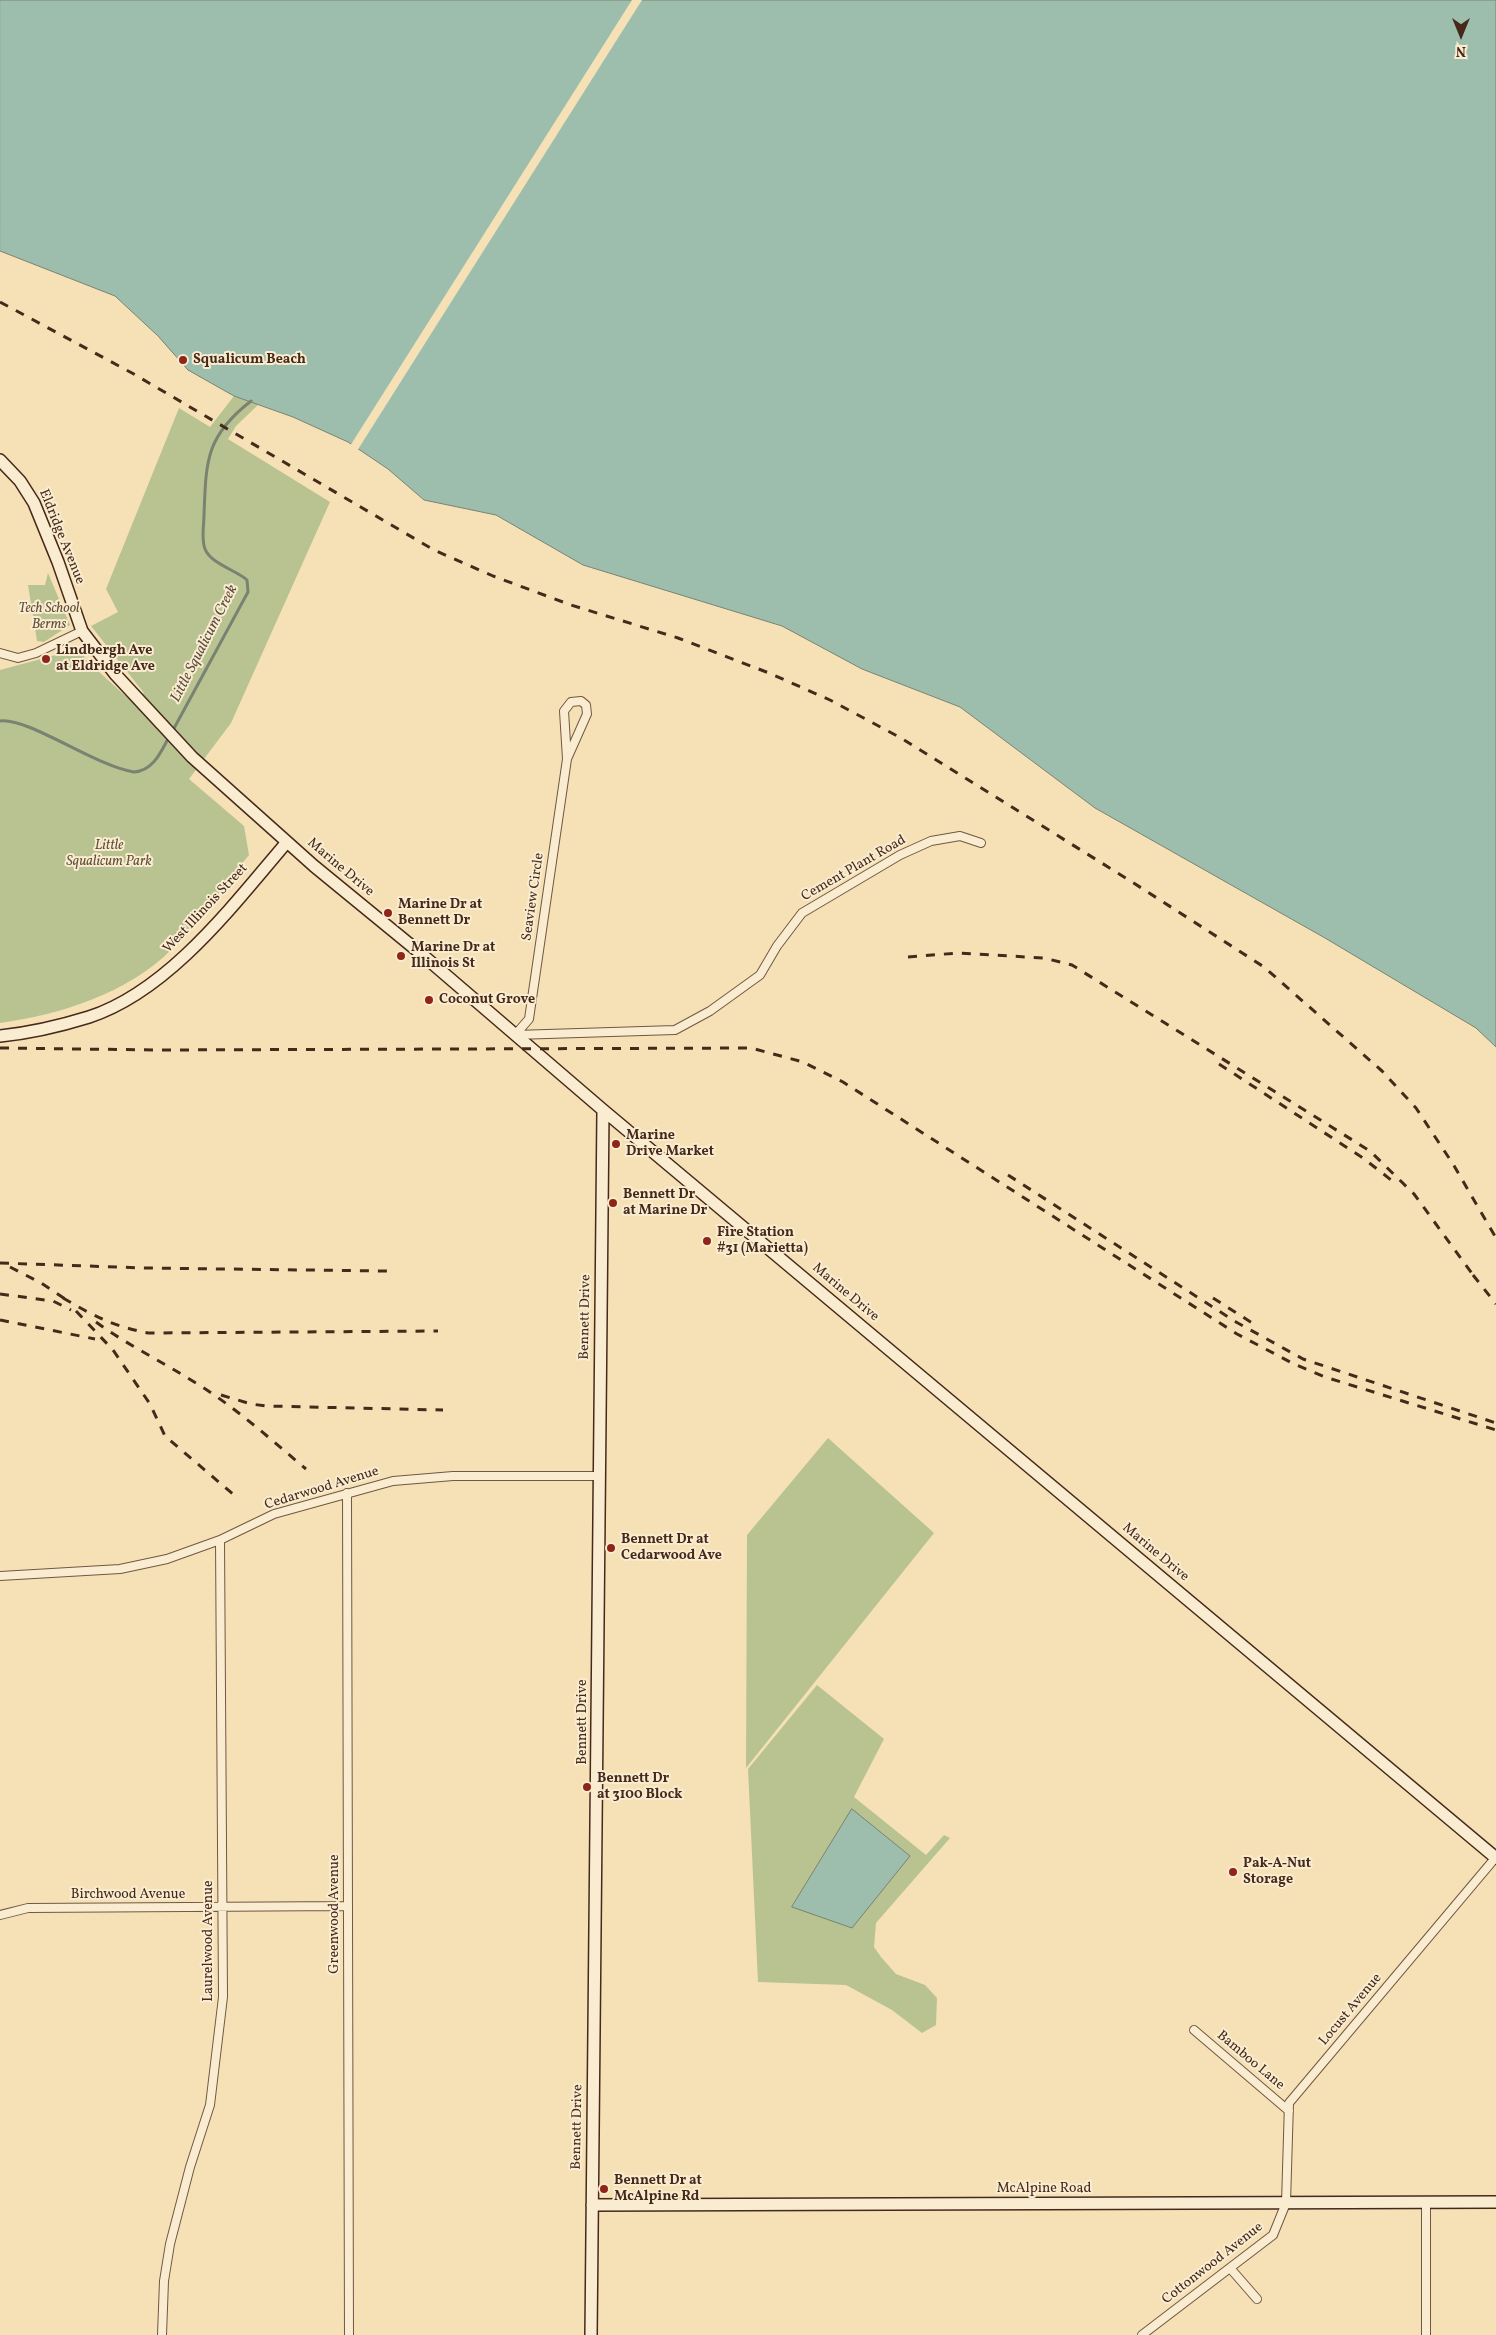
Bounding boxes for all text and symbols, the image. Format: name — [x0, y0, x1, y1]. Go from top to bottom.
north arrow — [1436, 10, 1486, 60]
text: N — [1456, 41, 1466, 60]
place label: Squalicum Beach — [193, 352, 306, 368]
marker: Squalicum Beach — [177, 354, 189, 366]
street label: Eldridge Avenue — [34, 487, 88, 587]
water label: Little Squalicum Creek — [168, 582, 242, 706]
park label: Tech School Berms — [18, 601, 80, 634]
place label: Lindbergh Ave at Eldridge Ave — [56, 643, 155, 676]
marker: Lindbergh Ave at Eldridge Ave — [40, 653, 52, 665]
street label: Cement Plant Road — [799, 832, 909, 906]
street label: Marine Drive — [303, 835, 377, 901]
park label: Little Squalicum Park — [66, 838, 152, 870]
street label: Seaview Circle — [520, 852, 548, 942]
street label: West Illinois Street — [160, 861, 252, 957]
place label: Marine Dr at Bennett Dr — [398, 897, 482, 930]
marker: Marine Dr at Bennett Dr — [382, 907, 394, 919]
place label: Marine Dr at Illinois St — [411, 940, 495, 972]
marker: Marine Dr at Illinois St — [395, 950, 407, 962]
place label: Coconut Grove — [439, 992, 535, 1008]
marker: Coconut Grove — [423, 994, 435, 1006]
place label: Marine Drive Market — [626, 1128, 714, 1160]
marker: Marine Drive Market — [610, 1138, 622, 1150]
place label: Bennett Dr at Marine Dr — [623, 1187, 707, 1220]
marker: Bennett Dr at Marine Dr — [607, 1197, 619, 1209]
place label: Fire Station #31 (Marietta) — [717, 1225, 808, 1258]
marker: Fire Station #31 (Marietta) — [701, 1235, 713, 1247]
street label: Marine Drive — [808, 1260, 882, 1326]
street label: Bennett Drive — [577, 1274, 595, 1360]
street label: Cedarwood Avenue — [263, 1464, 381, 1514]
street label: Marine Drive — [1118, 1520, 1192, 1586]
place label: Bennett Dr at Cedarwood Ave — [621, 1532, 722, 1564]
marker: Bennett Dr at Cedarwood Ave — [605, 1542, 617, 1554]
street label: Bennett Drive — [575, 1679, 591, 1765]
place label: Bennett Dr at 3100 Block — [597, 1771, 682, 1804]
marker: Bennett Dr at 3100 Block — [581, 1781, 593, 1793]
street label: Greenwood Avenue — [327, 1854, 343, 1974]
place label: Pak-A-Nut Storage — [1243, 1856, 1311, 1888]
marker: Pak-A-Nut Storage — [1227, 1866, 1239, 1878]
street label: Laurelwood Avenue — [201, 1880, 217, 2002]
street label: Birchwood Avenue — [71, 1887, 185, 1903]
street label: Locust Avenue — [1316, 1971, 1386, 2049]
street label: Bamboo Lane — [1213, 2028, 1287, 2094]
street label: Bennett Drive — [569, 2084, 587, 2170]
place label: Bennett Dr at McAlpine Rd — [614, 2173, 702, 2206]
street label: McAlpine Road — [997, 2181, 1091, 2197]
marker: Bennett Dr at McAlpine Rd — [598, 2183, 610, 2195]
street label: Cottonwood Avenue — [1159, 2219, 1267, 2309]

